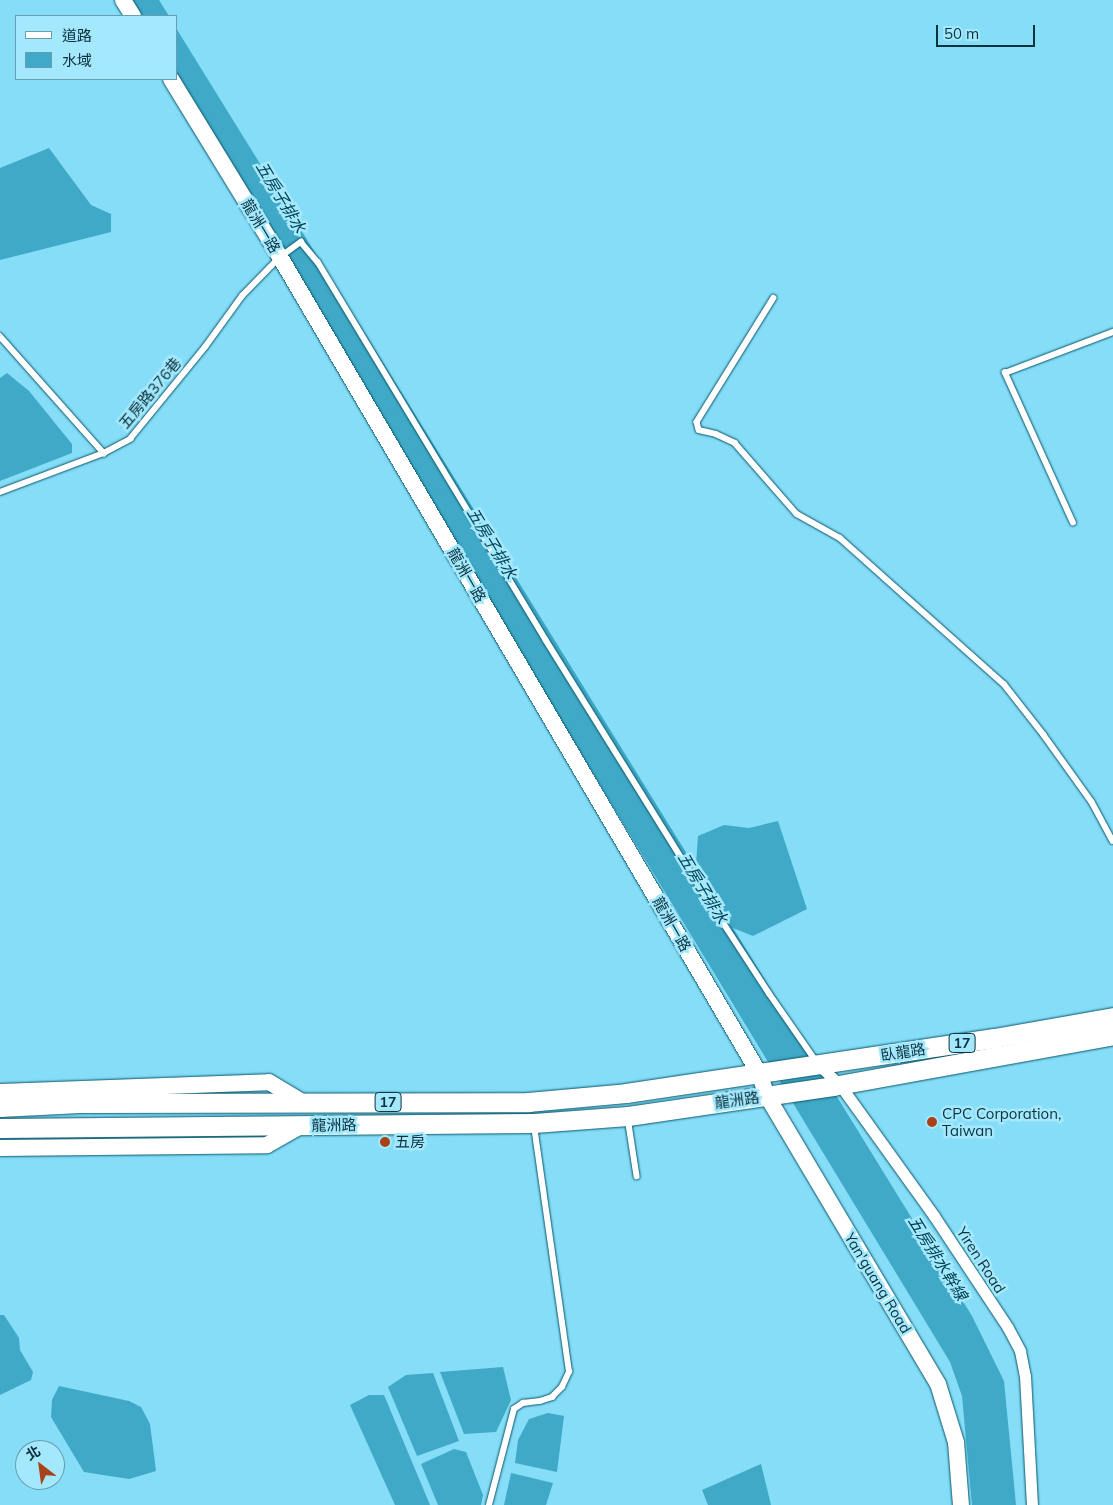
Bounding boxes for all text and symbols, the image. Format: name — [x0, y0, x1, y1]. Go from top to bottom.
legend — [15, 15, 178, 80]
scale bar — [938, 15, 1037, 47]
text: 50 m — [944, 24, 979, 43]
text: 道路 — [62, 26, 92, 45]
text: 水域 — [62, 51, 92, 70]
water label: 五房子排水 — [252, 158, 310, 236]
street label: 龍洲一路 — [238, 196, 284, 256]
street label: 五房路376巷 — [115, 354, 185, 432]
water label: 五房子排水 — [463, 504, 521, 582]
street label: 龍洲一路 — [444, 545, 490, 605]
water label: 五房子排水 — [674, 849, 732, 927]
street label: 龍洲一路 — [649, 894, 695, 954]
road number: 17 — [948, 1032, 976, 1054]
street label: 臥龍路 — [879, 1040, 927, 1064]
street label: 龍洲路 — [713, 1088, 761, 1112]
road number: 17 — [374, 1090, 402, 1114]
place label: CPC Corporation, Taiwan — [942, 1104, 1061, 1139]
street label: 龍洲路 — [311, 1116, 357, 1134]
marker: CPC Corporation, Taiwan — [926, 1116, 938, 1128]
place label: 五房 — [395, 1133, 425, 1151]
marker: 五房 — [379, 1136, 391, 1148]
water label: 五房排水幹線 — [904, 1212, 972, 1304]
street label: Yiren Road — [953, 1223, 1009, 1297]
street label: Yan'guang Road — [841, 1229, 915, 1337]
north arrow — [15, 1440, 65, 1490]
text: 北 — [22, 1442, 44, 1464]

